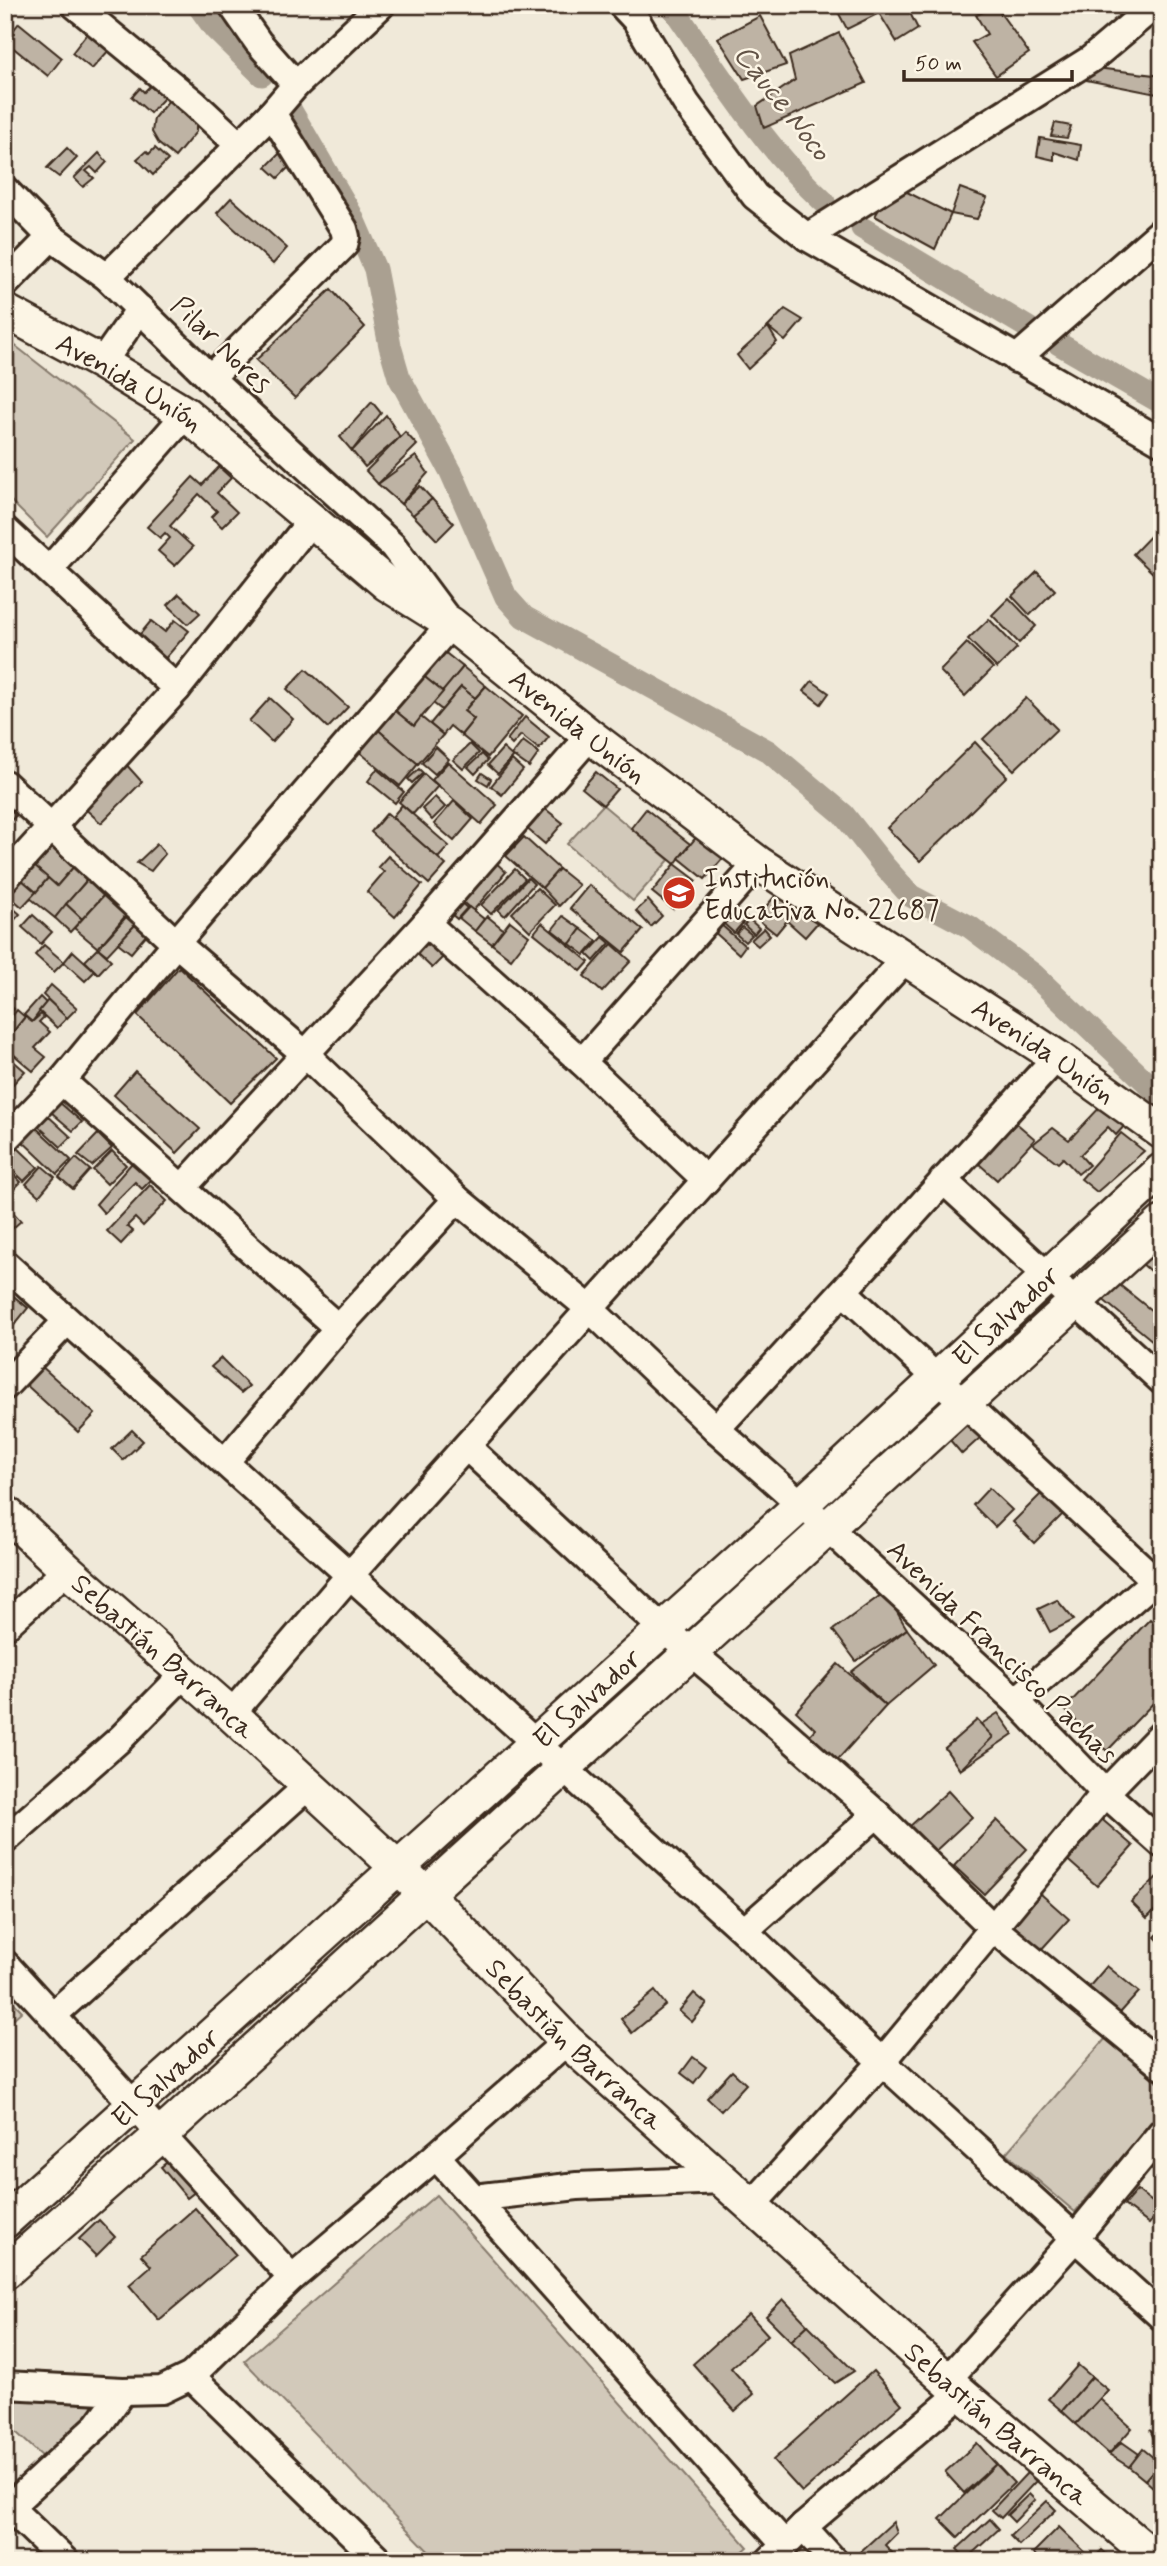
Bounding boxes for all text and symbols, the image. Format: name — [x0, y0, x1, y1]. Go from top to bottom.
water label: Cauce Noco — [724, 37, 840, 170]
scale bar — [904, 38, 1072, 82]
text: 50 m — [915, 50, 962, 78]
street label: Pilar Nores — [162, 289, 279, 403]
street label: Avenida Unión — [49, 326, 211, 442]
street label: Avenida Unión — [500, 662, 653, 793]
place label: Institución Educativa No. 22687 — [704, 861, 939, 930]
school or university icon: Institución Educativa No. 22687 — [660, 874, 698, 912]
street label: Avenida Unión — [964, 990, 1122, 1114]
street label: El Salvador — [945, 1258, 1069, 1376]
street label: Avenida Francisco Pachas — [878, 1533, 1125, 1773]
street label: Sebastián Barranca — [62, 1566, 262, 1748]
street label: El Salvador — [526, 1641, 651, 1758]
street label: Sebastián Barranca — [476, 1951, 671, 2140]
street label: El Salvador — [105, 2020, 229, 2137]
street label: Sebastián Barranca — [895, 2335, 1096, 2516]

